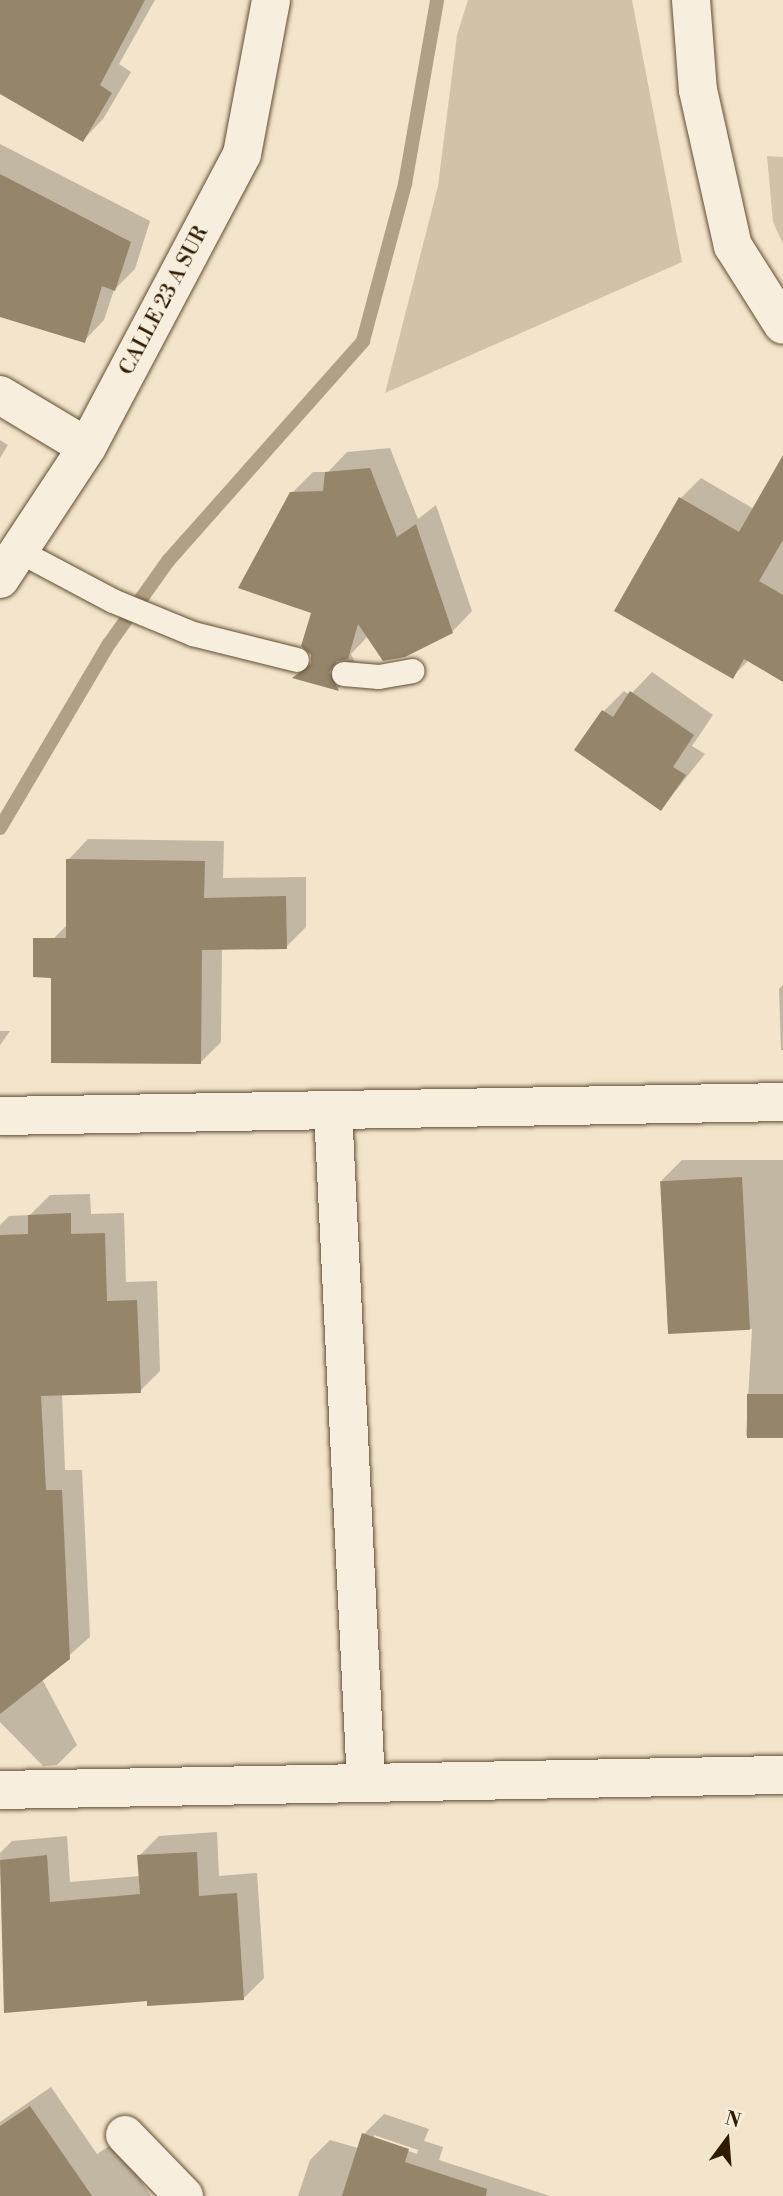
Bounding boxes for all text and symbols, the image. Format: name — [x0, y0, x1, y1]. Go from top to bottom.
street label: CALLE 23 A SUR — [114, 222, 214, 380]
north arrow — [692, 2105, 762, 2175]
text: N — [722, 2106, 743, 2133]

